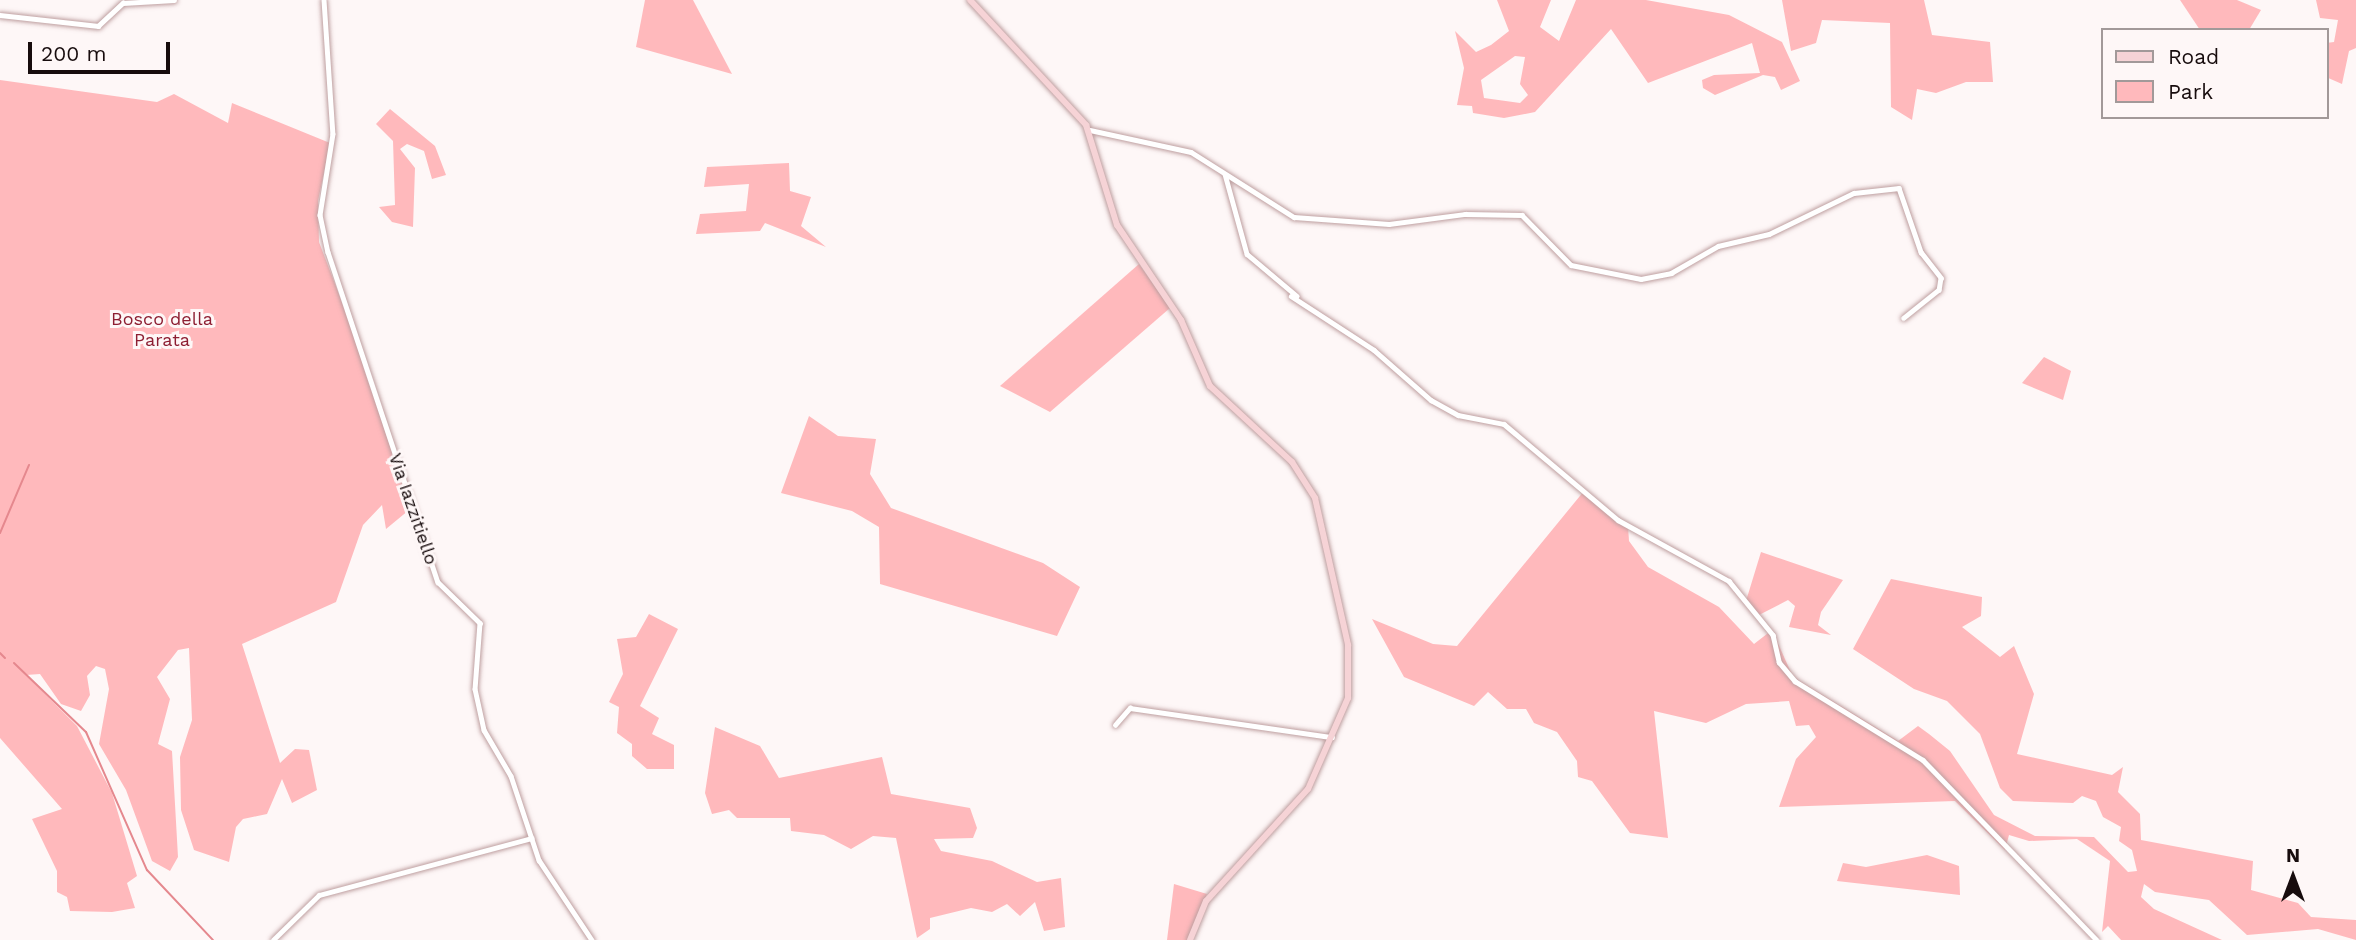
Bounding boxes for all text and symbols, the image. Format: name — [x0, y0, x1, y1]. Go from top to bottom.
scale bar — [32, 28, 173, 72]
legend — [2100, 28, 2328, 119]
text: 200 m — [41, 41, 107, 66]
text: Road — [2168, 44, 2219, 69]
text: Park — [2168, 79, 2213, 104]
park label: Bosco della Parata — [111, 309, 213, 352]
street label: Via Iazzitiello — [384, 450, 442, 568]
north arrow — [2258, 842, 2328, 912]
text: N — [2286, 844, 2300, 867]

